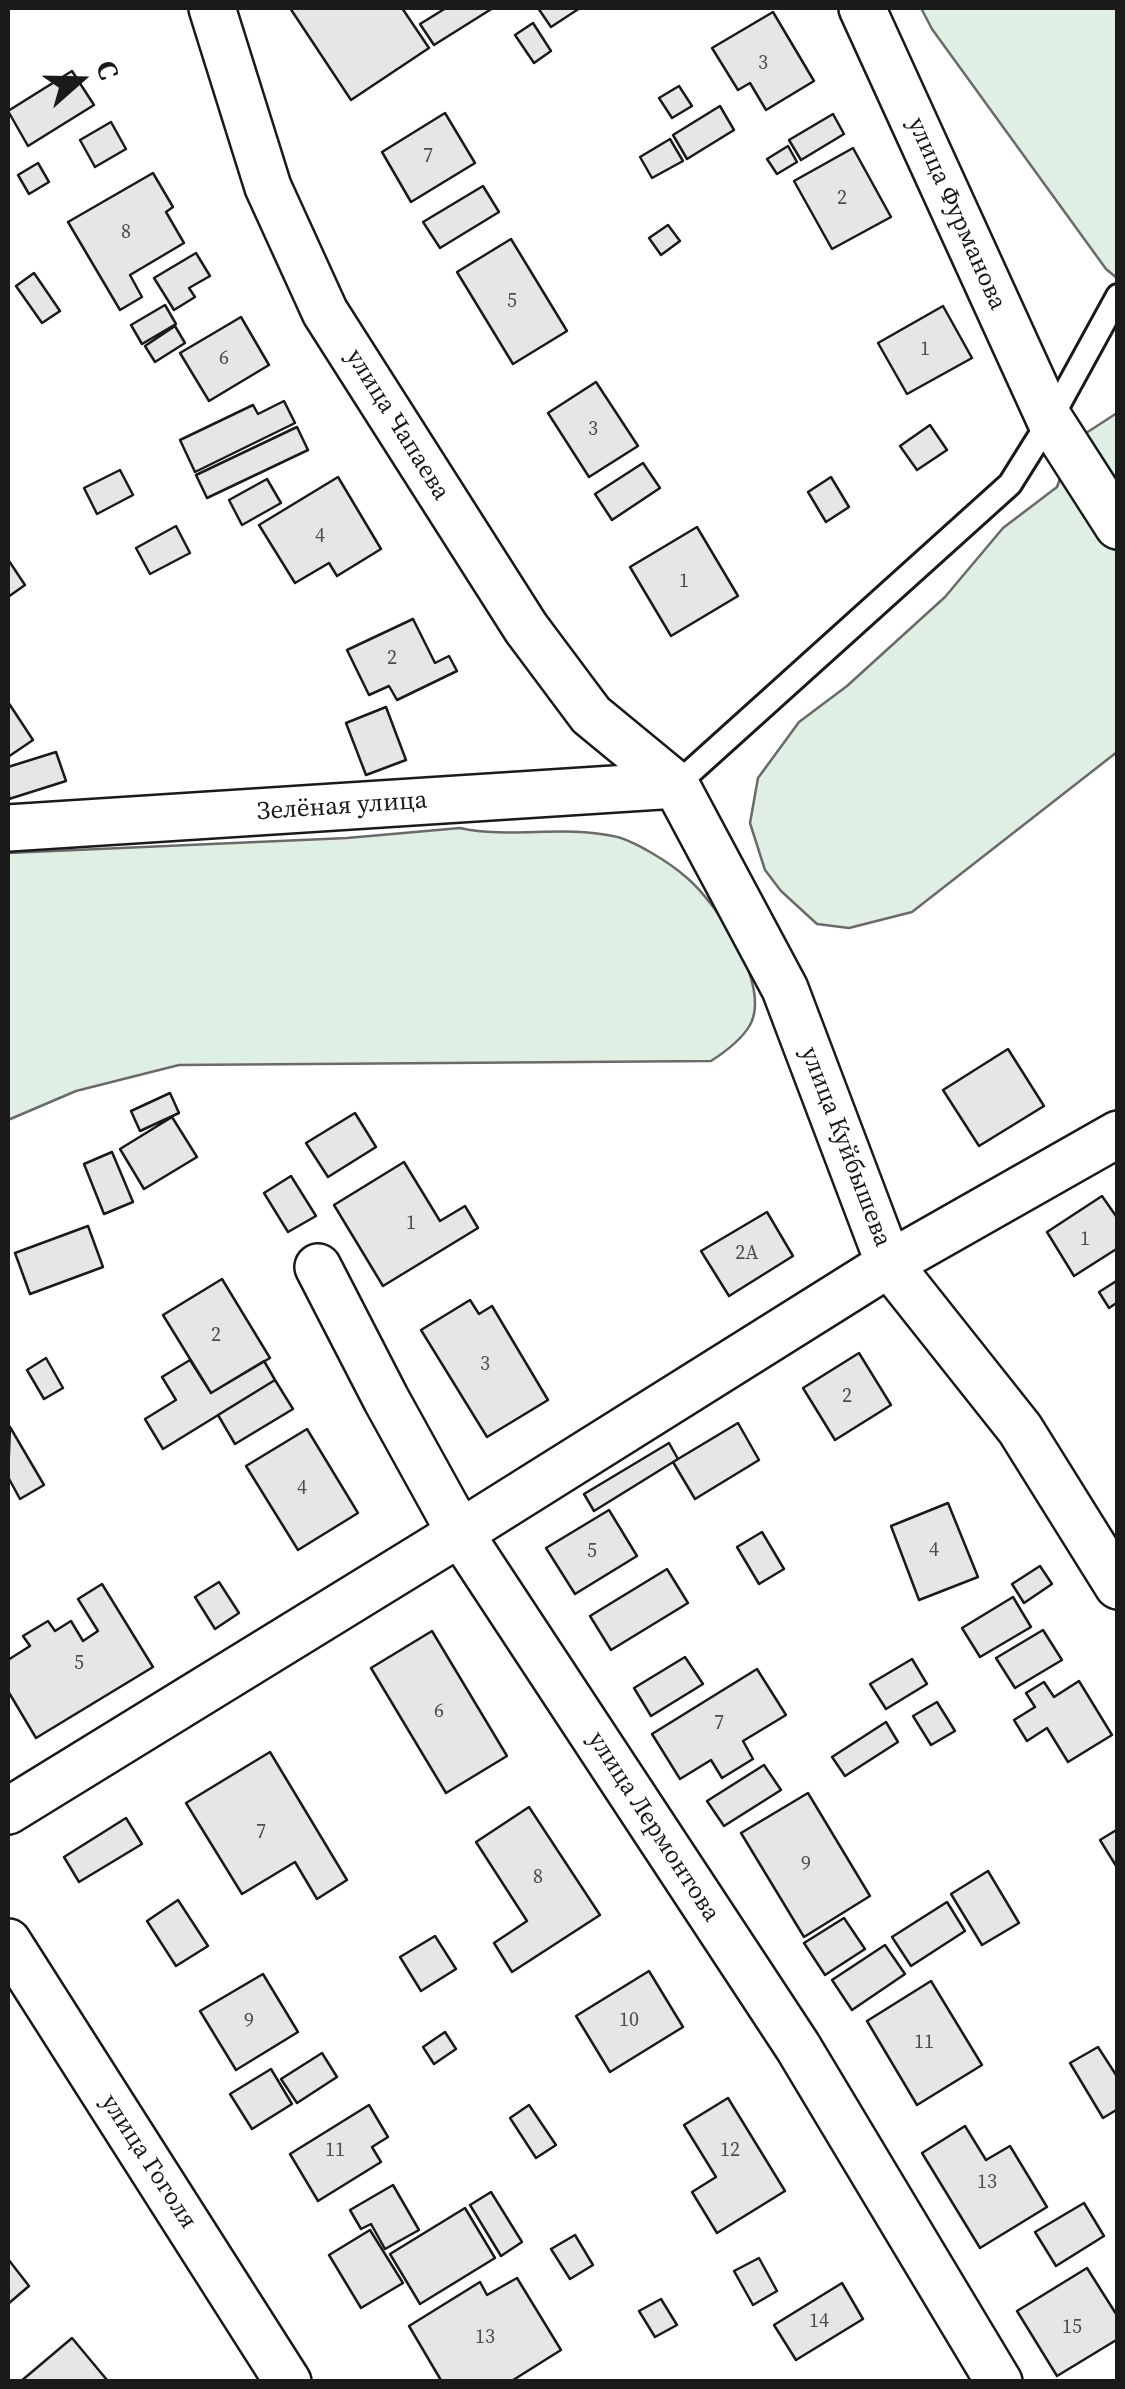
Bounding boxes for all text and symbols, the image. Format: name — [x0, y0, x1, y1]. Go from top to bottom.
north arrow — [30, 30, 130, 130]
house number: 3 — [758, 52, 768, 76]
text: С — [87, 55, 129, 84]
street label: улица Фурманова — [900, 113, 1012, 315]
house number: 7 — [423, 145, 433, 169]
house number: 2 — [837, 187, 847, 211]
house number: 8 — [121, 221, 131, 245]
house number: 5 — [507, 290, 517, 314]
house number: 1 — [920, 338, 930, 362]
street label: улица Чапаева — [339, 344, 455, 506]
house number: 6 — [219, 347, 229, 371]
house number: 3 — [588, 418, 598, 442]
house number: 4 — [315, 525, 325, 549]
house number: 1 — [679, 570, 689, 594]
house number: 2 — [387, 647, 397, 671]
street label: Зелёная улица — [256, 786, 428, 828]
street label: улица Куйбышева — [793, 1043, 897, 1251]
house number: 1 — [406, 1212, 416, 1236]
house number: 1 — [1080, 1228, 1090, 1252]
house number: 2А — [735, 1242, 759, 1266]
house number: 2 — [211, 1324, 221, 1348]
house number: 3 — [480, 1353, 490, 1377]
house number: 2 — [842, 1385, 852, 1409]
house number: 4 — [297, 1477, 307, 1501]
house number: 4 — [929, 1539, 939, 1563]
house number: 5 — [587, 1540, 597, 1564]
house number: 5 — [74, 1652, 84, 1676]
house number: 6 — [434, 1700, 444, 1724]
house number: 7 — [714, 1712, 724, 1736]
street label: улица Лермонтова — [580, 1726, 726, 1928]
house number: 7 — [256, 1821, 266, 1845]
house number: 9 — [801, 1853, 811, 1877]
house number: 8 — [533, 1866, 543, 1890]
house number: 10 — [619, 2009, 639, 2033]
house number: 9 — [244, 2010, 254, 2034]
house number: 11 — [914, 2031, 934, 2055]
street label: улица Гоголя — [93, 2089, 203, 2235]
house number: 11 — [325, 2139, 345, 2163]
house number: 12 — [720, 2139, 740, 2163]
house number: 13 — [977, 2171, 997, 2195]
house number: 14 — [809, 2310, 829, 2334]
house number: 15 — [1062, 2316, 1082, 2340]
house number: 13 — [475, 2326, 495, 2350]

